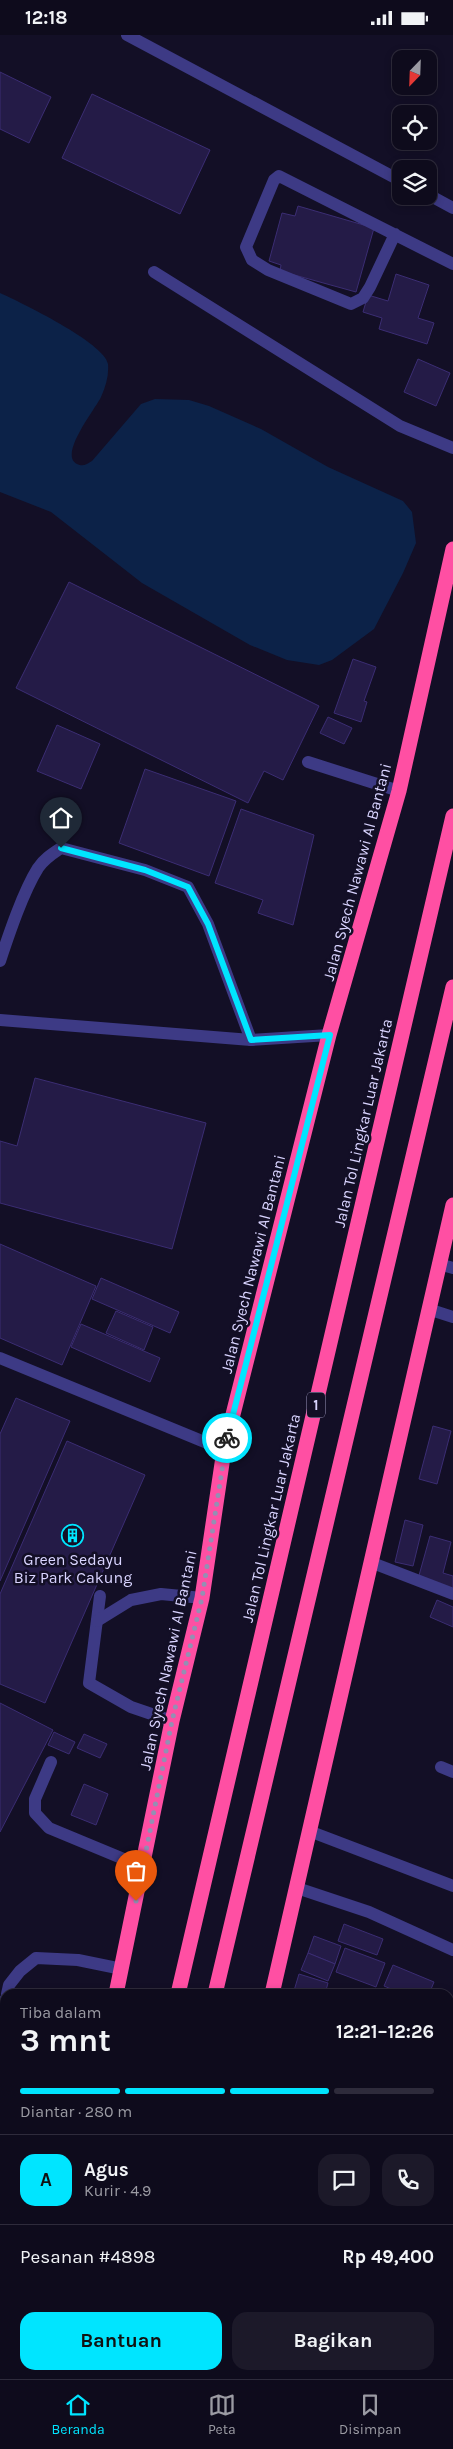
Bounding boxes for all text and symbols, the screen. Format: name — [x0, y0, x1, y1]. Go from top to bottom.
text: 12:18 — [25, 7, 67, 29]
north arrow — [392, 50, 438, 95]
map controls — [392, 50, 437, 205]
button: locate — [392, 105, 437, 150]
button: layers — [392, 160, 437, 205]
street label: Jalan Syech Nawawi Al Bantani — [319, 761, 395, 983]
pin — [40, 797, 82, 848]
icon: home — [47, 804, 75, 832]
street label: Jalan Tol Lingkar Luar Jakarta — [330, 1017, 396, 1229]
street label: Jalan Syech Nawawi Al Bantani — [217, 1153, 289, 1375]
road number: 1 — [307, 1393, 325, 1417]
street label: Jalan Tol Lingkar Luar Jakarta — [238, 1412, 304, 1624]
courier — [202, 1413, 252, 1463]
icon: bike — [213, 1424, 241, 1452]
building icon: Green Sedayu Biz Park Cakung — [61, 1523, 85, 1547]
street label: Jalan Syech Nawawi Al Bantani — [135, 1548, 201, 1772]
place label: Green Sedayu Biz Park Cakung — [14, 1550, 132, 1587]
pin — [115, 1850, 157, 1901]
icon: bag — [122, 1857, 150, 1885]
text: Tiba dalam — [20, 2003, 101, 2022]
text: 12:21–12:26 — [336, 2021, 434, 2043]
text: 3 mnt — [20, 2022, 111, 2059]
text: Diantar · 280 m — [20, 2102, 132, 2121]
button: chat — [318, 2154, 370, 2206]
button: phone — [382, 2154, 434, 2206]
text: Agus — [84, 2159, 129, 2181]
text: A — [40, 2169, 52, 2191]
text: Kurir · 4.9 — [84, 2181, 151, 2200]
text: Pesanan #4898 — [20, 2246, 156, 2268]
text: Rp 49,400 — [342, 2246, 434, 2268]
button: Bantuan — [20, 2312, 222, 2370]
button: Bagikan — [232, 2312, 434, 2370]
tab: Beranda — [52, 2391, 105, 2438]
tab: Peta — [208, 2391, 236, 2438]
tab: Disimpan — [339, 2391, 401, 2438]

